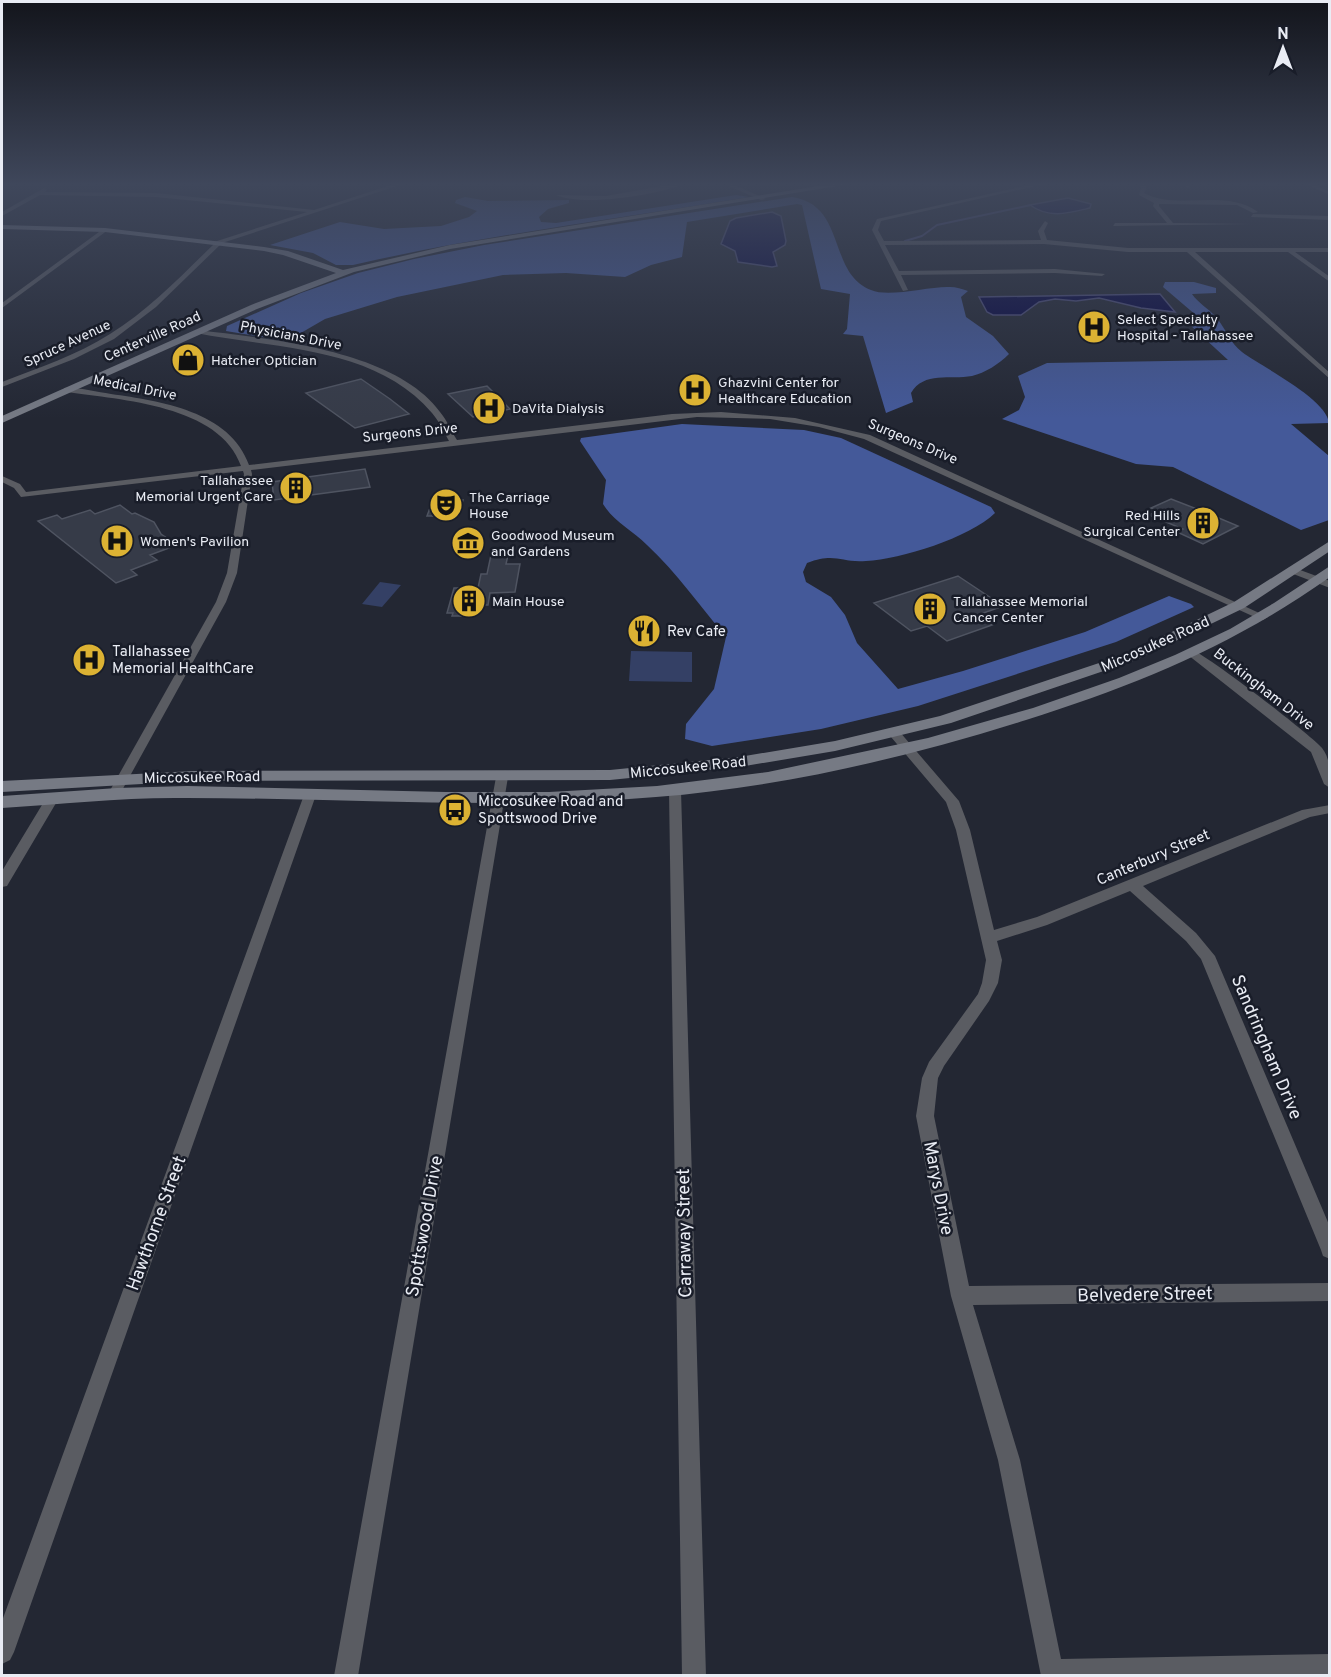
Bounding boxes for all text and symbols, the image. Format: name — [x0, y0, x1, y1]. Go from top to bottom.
north arrow — [1253, 18, 1313, 78]
text: N — [1277, 25, 1289, 45]
street label: Centerville Road — [102, 308, 204, 366]
hospital icon: Select Specialty Hospital - Tallahassee — [1076, 309, 1112, 345]
place label: Select Specialty Hospital - Tallahassee — [1117, 312, 1253, 345]
street label: Spruce Avenue — [22, 317, 114, 372]
street label: Physicians Drive — [239, 318, 343, 355]
shop icon: Hatcher Optician — [170, 342, 206, 378]
place label: Hatcher Optician — [211, 353, 317, 370]
street label: Medical Drive — [91, 372, 178, 405]
hospital icon: Ghazvini Center for Healthcare Education — [677, 372, 713, 408]
place label: Ghazvini Center for Healthcare Education — [718, 375, 852, 408]
hospital icon: DaVita Dialysis — [471, 390, 507, 426]
place label: DaVita Dialysis — [512, 401, 604, 418]
street label: Surgeons Drive — [865, 416, 960, 469]
street label: Surgeons Drive — [362, 420, 459, 447]
building icon: Tallahassee Memorial Urgent Care — [278, 470, 314, 506]
place label: Tallahassee Memorial Urgent Care — [135, 473, 273, 506]
theatre icon: The Carriage House — [428, 487, 464, 523]
place label: The Carriage House — [469, 490, 550, 523]
building icon: Red Hills Surgical Center — [1185, 505, 1221, 541]
place label: Red Hills Surgical Center — [1083, 508, 1181, 541]
hospital icon: Women's Pavilion — [99, 523, 135, 559]
museum icon: Goodwood Museum and Gardens — [450, 525, 486, 561]
place label: Goodwood Museum and Gardens — [491, 528, 615, 561]
place label: Women's Pavilion — [140, 534, 249, 551]
building icon: Main House — [451, 583, 487, 619]
building icon: Tallahassee Memorial Cancer Center — [912, 591, 948, 627]
place label: Main House — [492, 594, 564, 611]
place label: Tallahassee Memorial Cancer Center — [953, 594, 1088, 627]
restaurant icon: Rev Cafe — [626, 613, 662, 649]
street label: Miccosukee Road — [1098, 613, 1213, 678]
place label: Rev Cafe — [667, 623, 726, 642]
hospital icon: Tallahassee Memorial HealthCare — [71, 642, 107, 678]
place label: Tallahassee Memorial HealthCare — [112, 643, 254, 679]
street label: Buckingham Drive — [1209, 645, 1317, 736]
street label: Miccosukee Road — [629, 753, 747, 784]
street label: Miccosukee Road — [143, 768, 261, 789]
bus stop icon: Miccosukee Road and Spottswood Drive — [437, 792, 473, 828]
place label: Miccosukee Road and Spottswood Drive — [478, 793, 624, 829]
street label: Canterbury Street — [1094, 826, 1213, 891]
street label: Sandringham Drive — [1225, 972, 1307, 1123]
street label: Marys Drive — [917, 1139, 958, 1237]
street label: Hawthorne Street — [122, 1153, 192, 1294]
street label: Spottswood Drive — [402, 1154, 449, 1299]
street label: Carraway Street — [673, 1168, 698, 1298]
street label: Belvedere Street — [1077, 1283, 1213, 1308]

